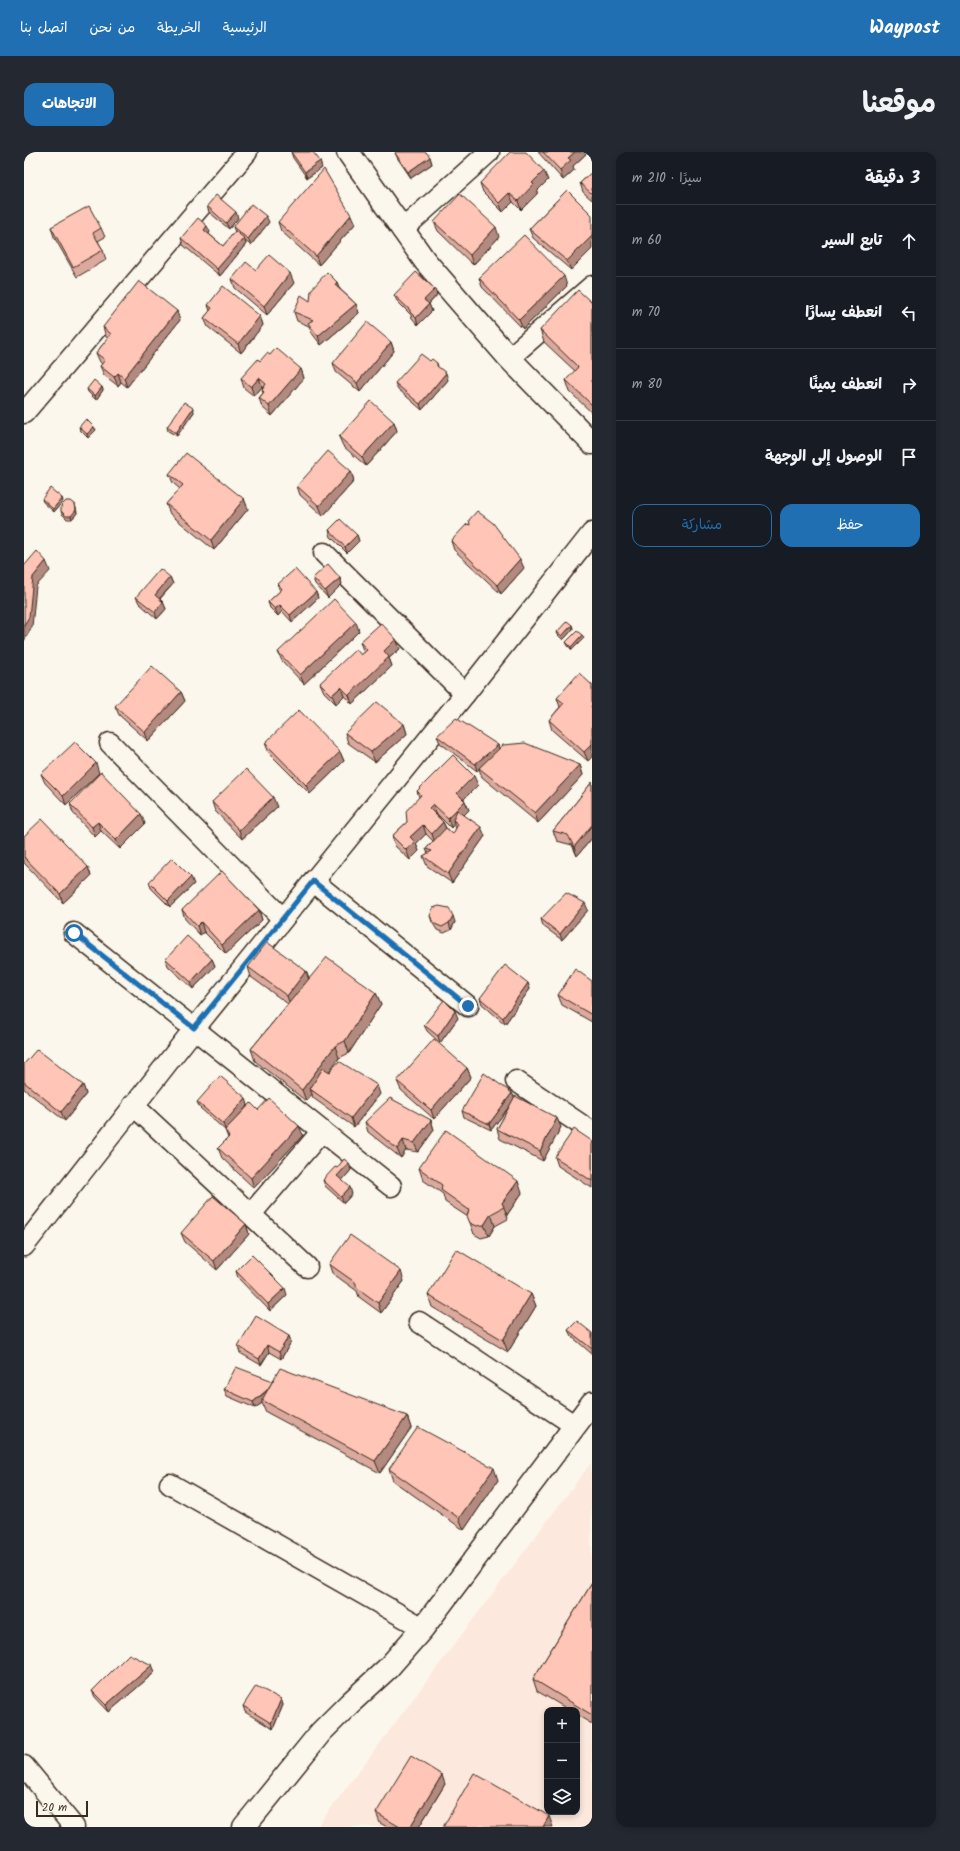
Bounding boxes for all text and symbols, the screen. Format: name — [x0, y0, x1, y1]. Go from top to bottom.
text: Waypost — [869, 13, 940, 43]
text: اتصل بنا — [20, 17, 68, 39]
text: من نحن — [90, 17, 135, 39]
text: الخريطة — [157, 17, 201, 39]
text: الرئيسية — [223, 17, 267, 39]
text: موقعنا — [862, 82, 936, 127]
button: الاتجاهات — [24, 83, 114, 126]
text: 3 دقيقة — [865, 165, 920, 192]
text: سيرًا · 210 m — [632, 168, 702, 189]
text: تابع السير — [823, 229, 882, 253]
text: 60 m — [632, 230, 661, 251]
icon: ahead — [898, 230, 920, 252]
text: انعطف يسارًا — [805, 301, 882, 325]
text: 70 m — [632, 302, 660, 323]
icon: left — [898, 302, 920, 324]
text: انعطف يمينًا — [809, 373, 882, 397]
text: 80 m — [632, 374, 662, 395]
icon: right — [898, 374, 920, 396]
text: الوصول إلى الوجهة — [765, 445, 882, 469]
icon: arrive — [898, 446, 920, 468]
button: مشاركة — [632, 504, 772, 547]
button: حفظ — [780, 504, 920, 547]
route start — [65, 924, 83, 942]
route end — [459, 997, 477, 1015]
map controls — [544, 1707, 580, 1815]
button: + — [544, 1707, 580, 1743]
button: − — [544, 1743, 580, 1779]
button: layers — [544, 1779, 580, 1815]
scale bar — [36, 1799, 88, 1818]
text: 20 m — [42, 1799, 67, 1817]

